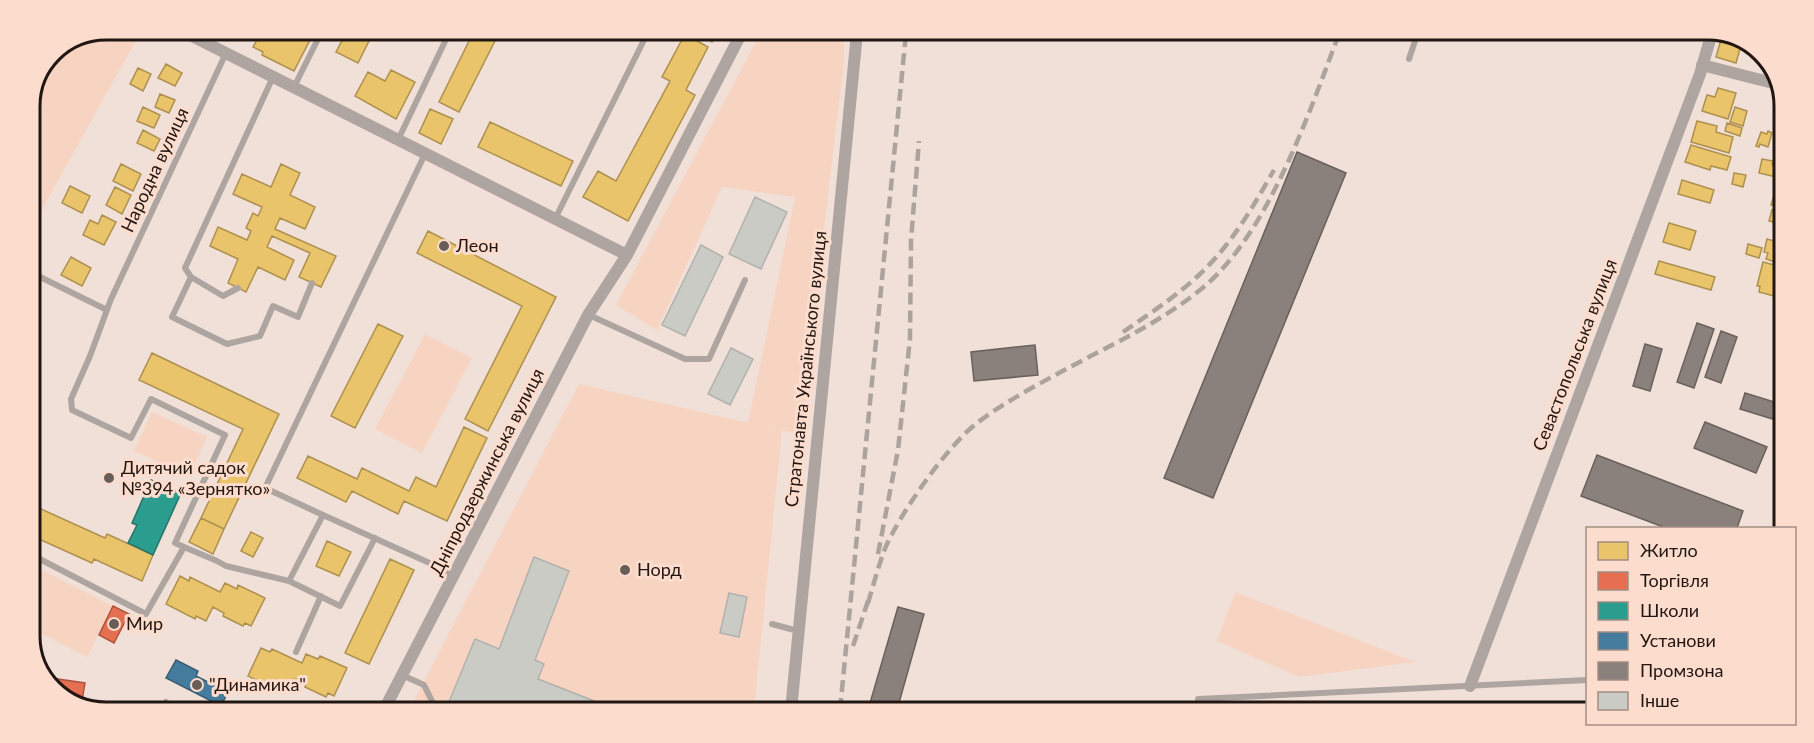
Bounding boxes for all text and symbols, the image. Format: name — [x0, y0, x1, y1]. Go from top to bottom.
street label: Народна вулиця — [116, 104, 193, 235]
street label: Стратонавта Українського вулиця — [780, 230, 830, 508]
place label: Леон — [455, 234, 499, 256]
marker: Леон — [437, 239, 451, 253]
street label: Севастопольська вулиця — [1527, 256, 1621, 454]
street label: Дніпродзержинська вулиця — [424, 364, 548, 579]
place label: Дитячий садок №394 «Зернятко» — [121, 456, 270, 499]
marker: Дитячий садок №394 «Зернятко» — [102, 471, 116, 485]
legend — [1586, 527, 1796, 725]
text: Житло — [1640, 539, 1698, 561]
place label: Норд — [637, 558, 682, 580]
marker: Норд — [618, 563, 632, 577]
text: Торгівля — [1640, 569, 1709, 591]
text: Школи — [1640, 599, 1699, 621]
place label: Мир — [126, 612, 163, 634]
marker: Мир — [107, 617, 121, 631]
text: Установи — [1640, 629, 1716, 651]
text: Промзона — [1640, 659, 1723, 681]
place label: "Динамика" — [209, 673, 306, 695]
marker: "Динамика" — [190, 678, 204, 692]
text: Інше — [1640, 689, 1679, 711]

